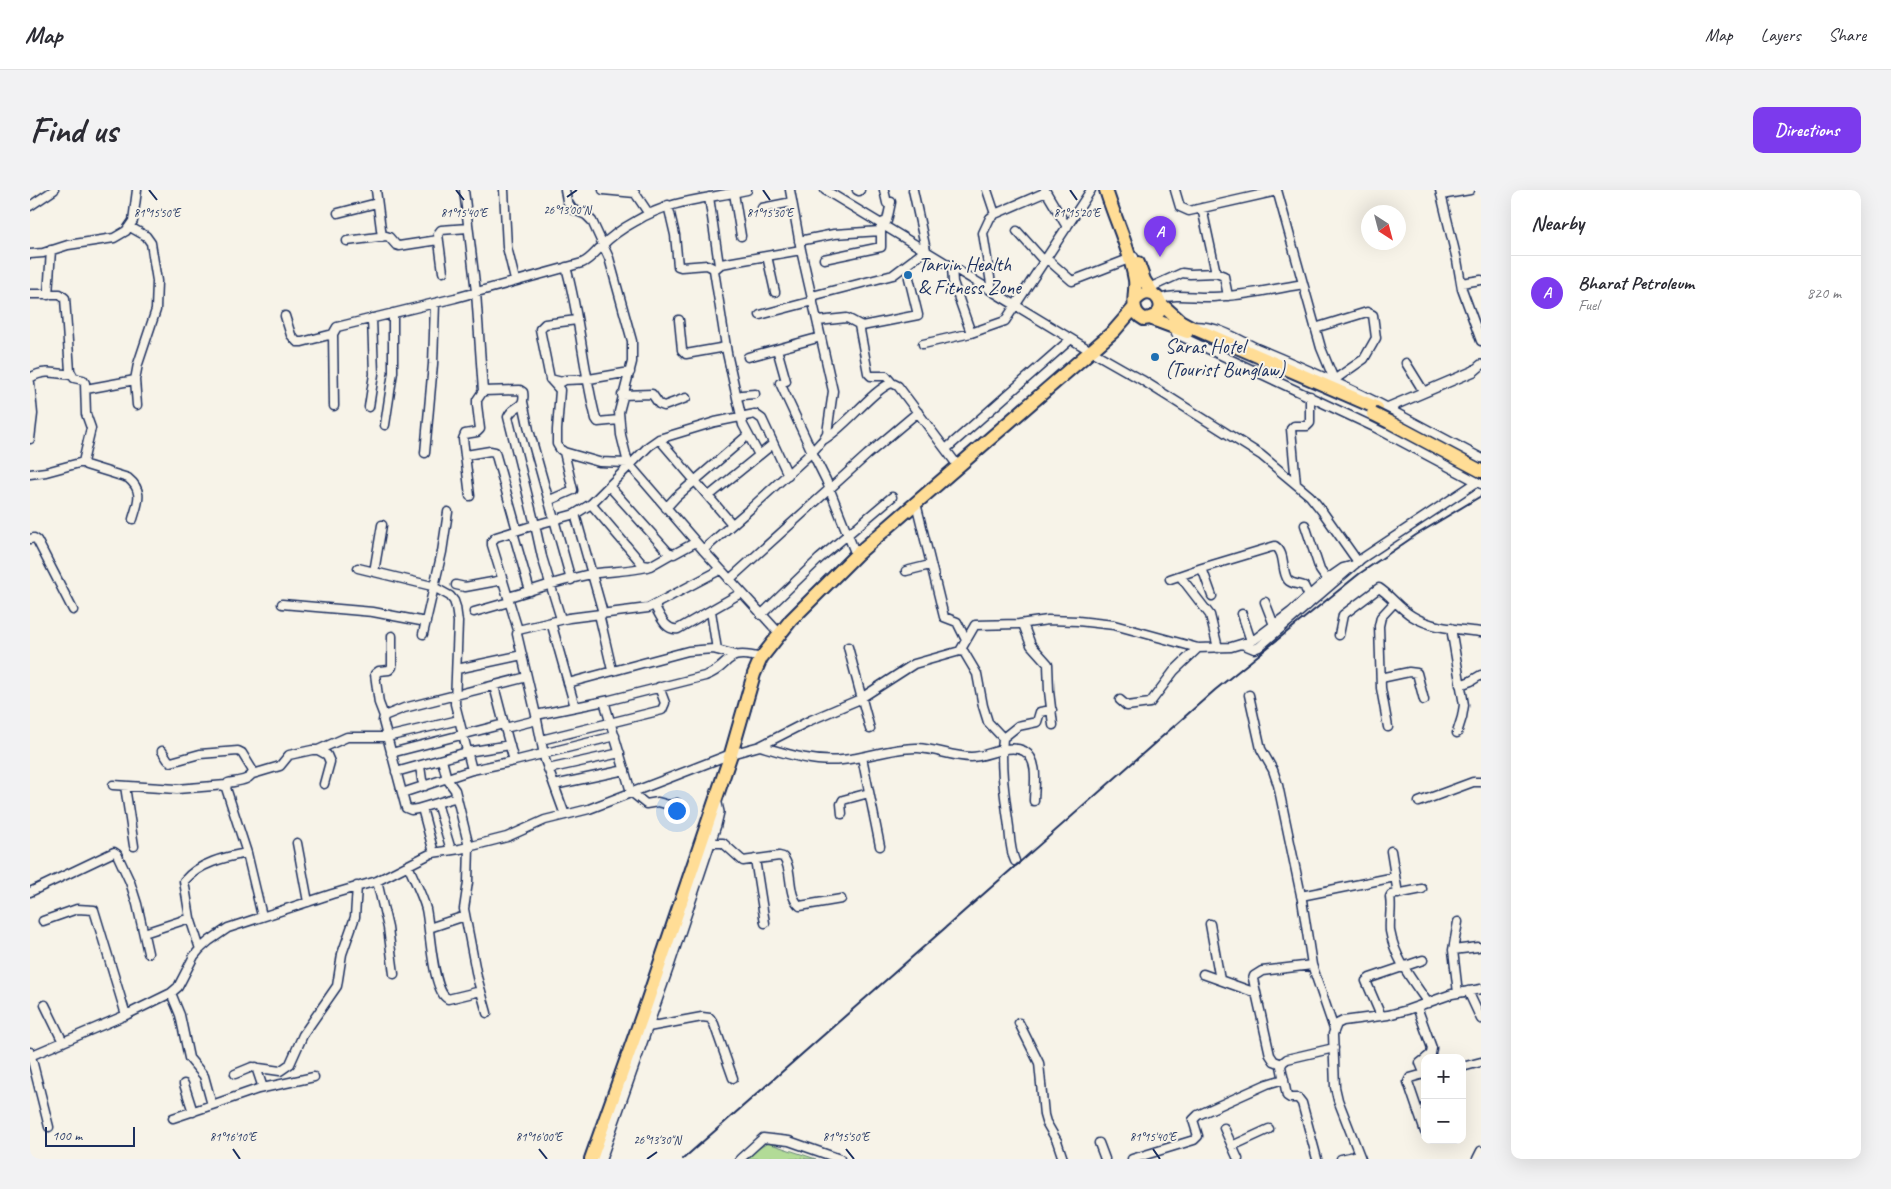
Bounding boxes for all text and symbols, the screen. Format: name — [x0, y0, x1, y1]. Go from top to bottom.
text: Map — [25, 20, 62, 50]
text: Map — [1705, 24, 1733, 46]
text: Layers — [1761, 24, 1800, 46]
text: Share — [1828, 24, 1866, 46]
button: Directions — [1753, 107, 1861, 153]
text: Find us — [30, 108, 117, 153]
text: 26°13'00"N — [543, 202, 592, 218]
text: 81°15'50"E — [134, 205, 182, 221]
text: 81°15'40"E — [441, 205, 489, 221]
text: 81°15'30"E — [747, 205, 795, 221]
text: 81°15'20"E — [1054, 205, 1102, 221]
north arrow — [1361, 205, 1406, 250]
text: Nearby — [1531, 210, 1584, 236]
pin: A — [1144, 216, 1176, 257]
place label: Tarvin Health & Fitness Zone — [918, 252, 1022, 300]
marker: Tarvin Health & Fitness Zone — [902, 269, 914, 281]
text: Bharat Petroleum — [1578, 271, 1694, 295]
text: A — [1543, 283, 1551, 303]
text: 820 m — [1807, 283, 1841, 303]
text: Fuel — [1578, 295, 1599, 315]
place label: Saras Hotel (Tourist Bunglaw) — [1165, 334, 1286, 382]
marker: Saras Hotel (Tourist Bunglaw) — [1149, 351, 1161, 363]
your location — [664, 798, 690, 824]
map controls — [1421, 1054, 1466, 1144]
button: + — [1421, 1054, 1466, 1099]
button: − — [1421, 1099, 1466, 1144]
scale bar — [45, 1124, 135, 1147]
text: 100 m — [52, 1127, 82, 1144]
text: 81°16'10"E — [210, 1129, 258, 1145]
text: 81°16'00"E — [516, 1129, 564, 1145]
text: 81°15'50"E — [823, 1129, 871, 1145]
text: 81°15'40"E — [1130, 1129, 1178, 1145]
text: 26°13'30"N — [633, 1132, 682, 1148]

